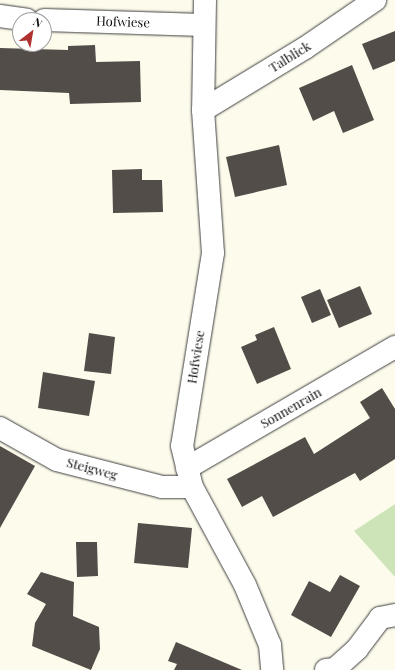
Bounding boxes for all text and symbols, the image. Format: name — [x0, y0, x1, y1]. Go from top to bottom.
north arrow — [12, 12, 52, 52]
street label: Hofwiese — [96, 13, 150, 31]
text: N — [31, 14, 45, 31]
street label: Talblick — [266, 38, 314, 76]
street label: Hofwiese — [184, 329, 208, 385]
street label: Sonnenrain — [258, 384, 324, 432]
street label: Steigweg — [65, 455, 119, 483]

